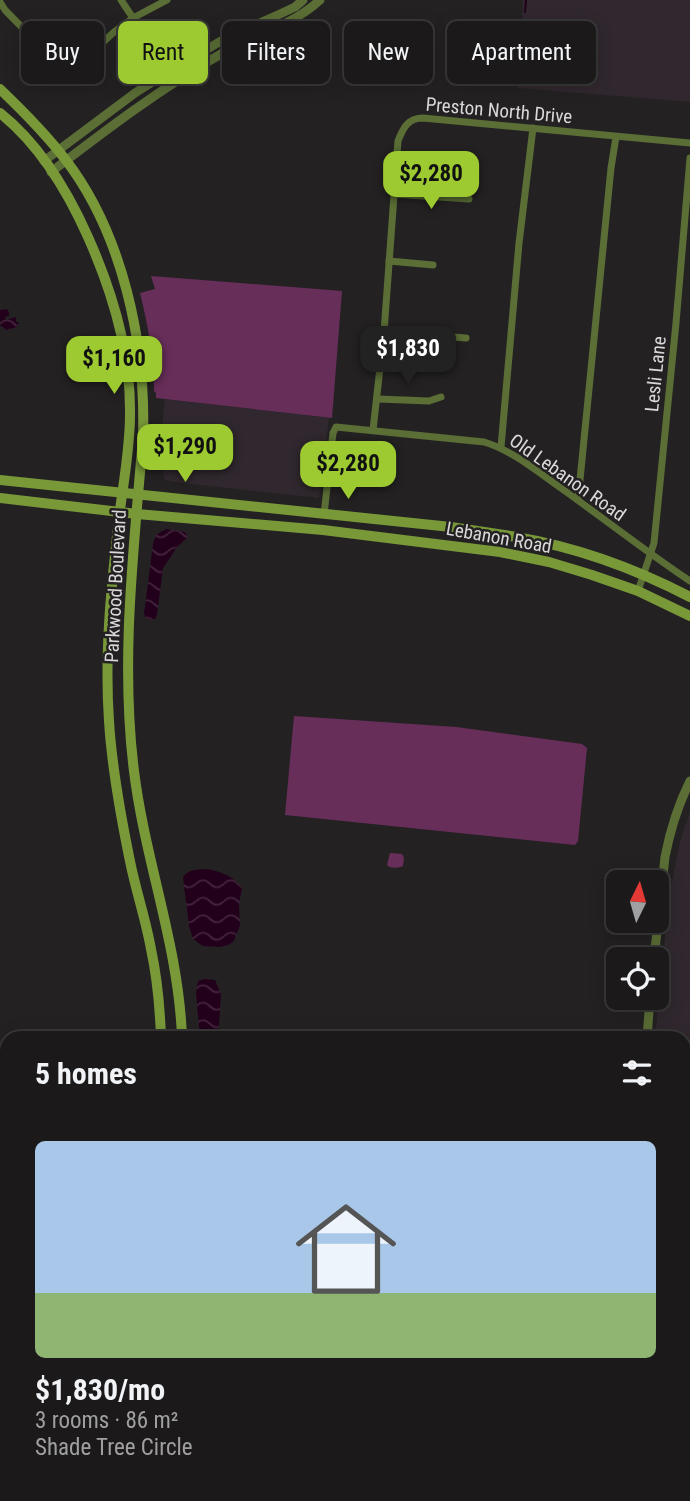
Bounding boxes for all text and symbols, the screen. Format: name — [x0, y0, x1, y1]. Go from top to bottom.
chip: Buy — [21, 21, 104, 84]
chip: Rent — [118, 21, 208, 84]
chip: Filters — [222, 21, 330, 84]
chip: New — [344, 21, 433, 84]
chip: Apartment — [447, 21, 596, 84]
street label: Preston North Drive — [425, 93, 573, 128]
pin: $2,280 — [374, 152, 488, 211]
text: $2,280 — [399, 160, 463, 187]
pin: $1,830 — [351, 326, 465, 386]
text: $1,830 — [376, 335, 440, 362]
street label: Lesli Lane — [640, 335, 671, 413]
pin: $1,160 — [57, 336, 171, 396]
text: $1,160 — [82, 345, 146, 372]
pin: $1,290 — [128, 424, 242, 484]
street label: Old Lebanon Road — [505, 429, 630, 526]
text: $1,290 — [153, 433, 217, 460]
pin: $2,280 — [291, 442, 405, 501]
text: $2,280 — [316, 450, 380, 477]
street label: Parkwood Boulevard — [100, 509, 131, 663]
street label: Lebanon Road — [444, 517, 554, 558]
north arrow — [606, 870, 668, 933]
map controls — [606, 870, 669, 1010]
button: locate — [606, 947, 669, 1010]
icon: filters — [618, 1054, 656, 1092]
text: 5 homes — [35, 1056, 137, 1091]
icon: home — [283, 1186, 409, 1312]
text: $1,830/mo — [35, 1372, 165, 1407]
text: 3 rooms · 86 m² — [35, 1407, 178, 1434]
text: Shade Tree Circle — [35, 1434, 193, 1461]

